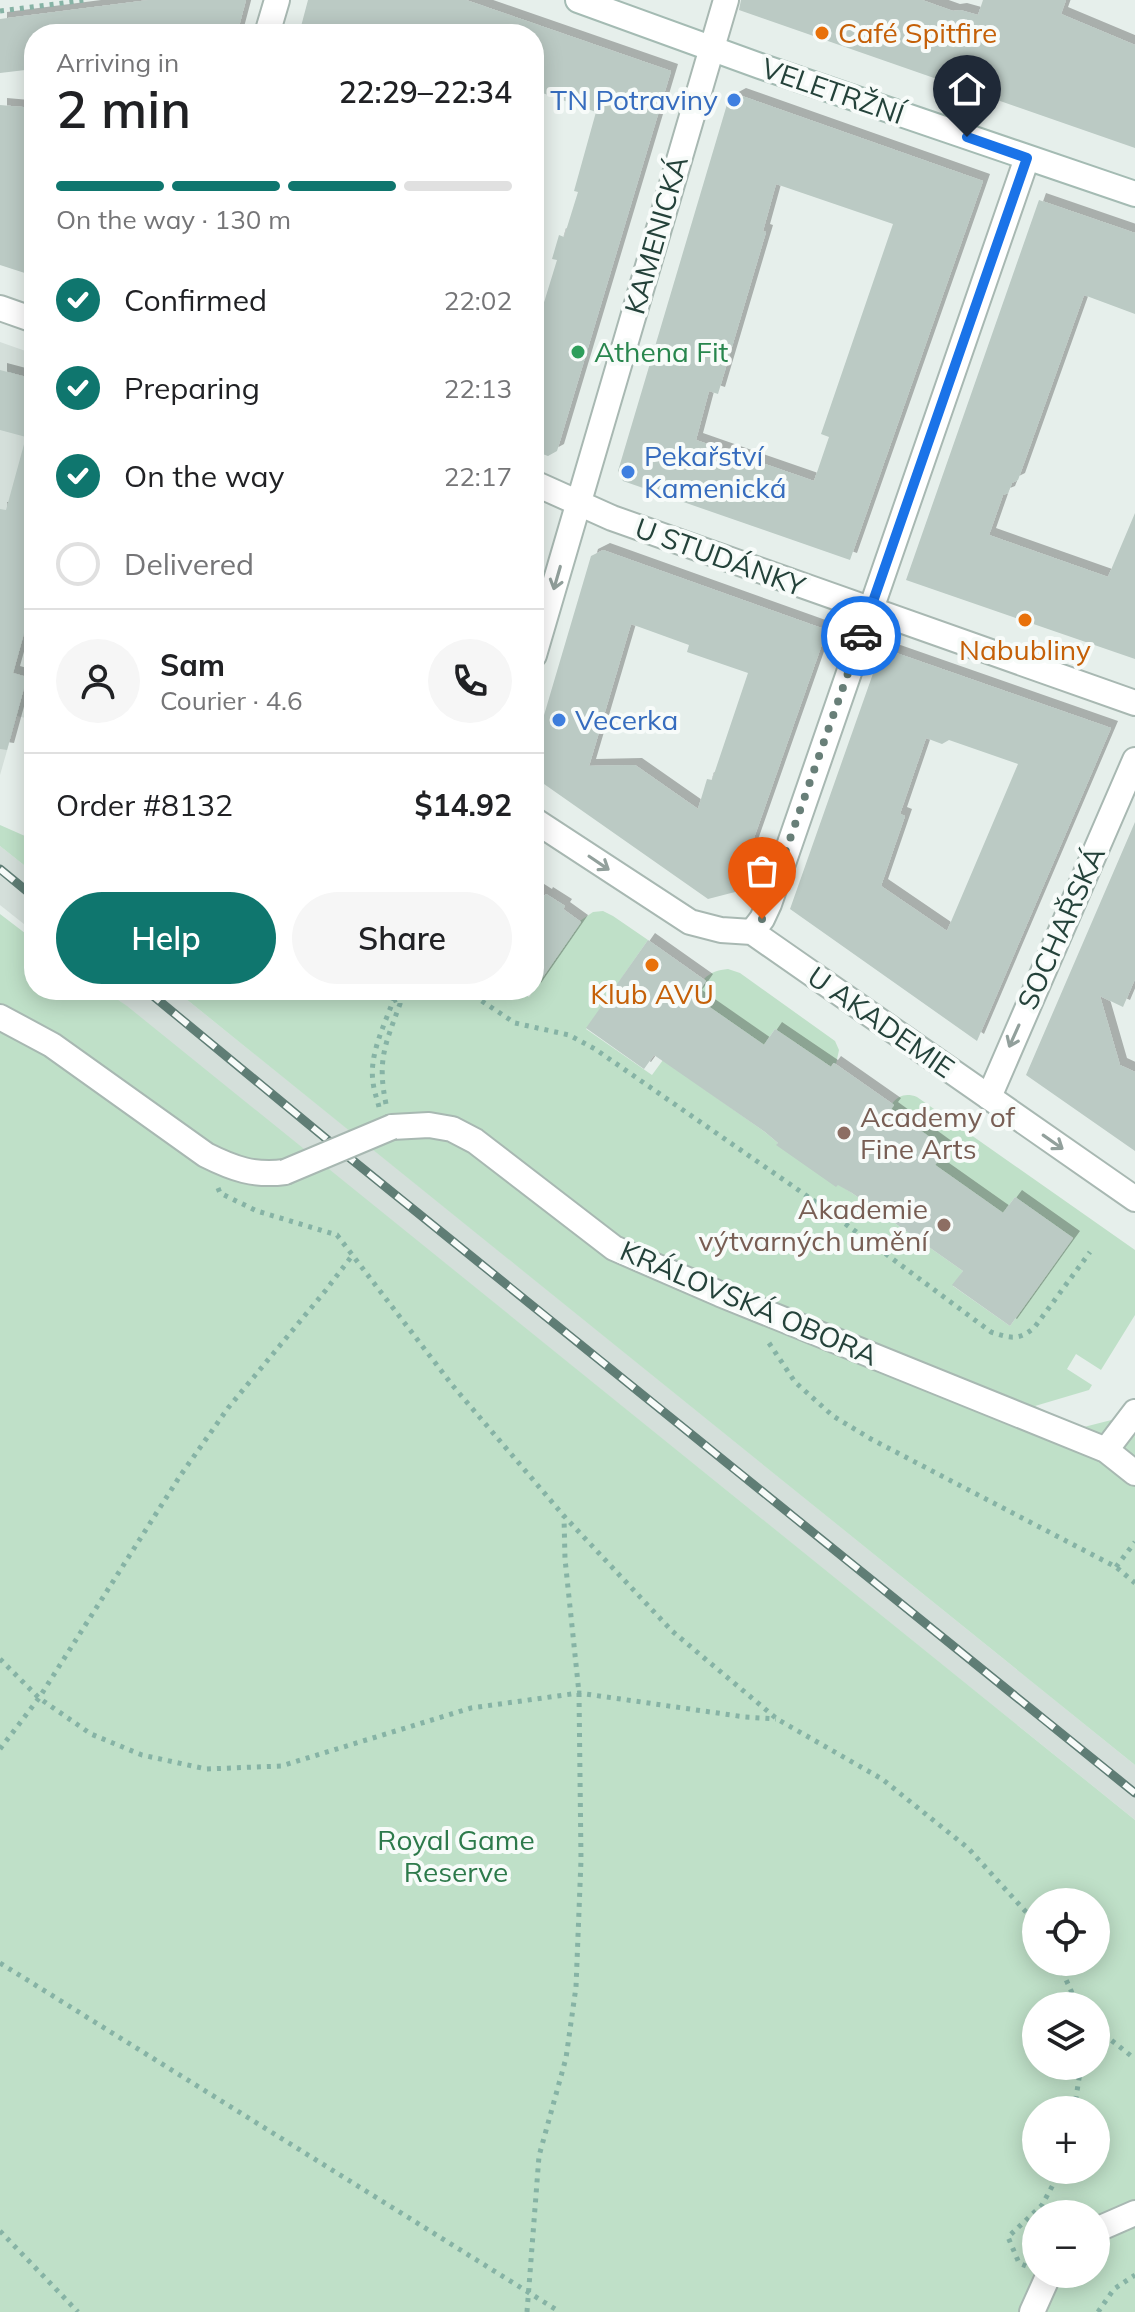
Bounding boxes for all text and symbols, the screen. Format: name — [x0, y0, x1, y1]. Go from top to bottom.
place label: Café Spitfire — [838, 15, 997, 50]
marker: Café Spitfire — [813, 24, 831, 42]
text: Arriving in — [56, 46, 179, 79]
street label: VELETRŽNÍ — [757, 50, 911, 132]
pin — [933, 55, 1001, 137]
icon: home — [945, 67, 989, 111]
text: 22:29–22:34 — [339, 73, 512, 111]
text: 2 min — [56, 76, 191, 141]
place label: TN Potraviny — [550, 82, 718, 117]
marker: TN Potraviny — [725, 91, 743, 109]
street label: KAMENICKÁ — [616, 151, 695, 318]
text: On the way · 130 m — [56, 203, 291, 236]
icon: check — [56, 278, 100, 322]
text: Confirmed — [124, 281, 267, 319]
text: 22:02 — [444, 284, 512, 317]
place label: Athena Fit — [594, 334, 729, 369]
marker: Athena Fit — [569, 343, 587, 361]
icon: check — [56, 366, 100, 410]
text: Preparing — [124, 369, 260, 407]
text: 22:13 — [444, 372, 512, 405]
place label: Pekařství Kamenická — [644, 438, 787, 505]
icon: check — [56, 454, 100, 498]
text: On the way — [124, 457, 284, 495]
text: 22:17 — [444, 460, 512, 493]
marker: Pekařství Kamenická — [619, 463, 637, 481]
street label: U STUDÁNKY — [631, 510, 811, 604]
text: Delivered — [124, 545, 254, 583]
one-way arrow — [549, 564, 564, 590]
courier — [821, 596, 901, 676]
marker: Nabubliny — [1016, 611, 1034, 629]
icon: car — [839, 614, 883, 658]
place label: Nabubliny — [959, 632, 1091, 667]
button: person — [56, 639, 140, 723]
button: phone — [428, 639, 512, 723]
text: Sam — [160, 646, 225, 684]
text: Courier · 4.6 — [160, 684, 303, 717]
place label: Vecerka — [575, 702, 678, 737]
marker: Vecerka — [550, 711, 568, 729]
text: Order #8132 — [56, 786, 233, 824]
text: $14.92 — [415, 786, 512, 824]
pin — [728, 837, 796, 919]
street label: SOCHAŘSKÁ — [1009, 841, 1112, 1015]
icon: bag — [740, 849, 784, 893]
one-way arrow — [587, 855, 610, 871]
button: Help — [56, 892, 276, 984]
button: Share — [292, 892, 512, 984]
marker: Klub AVU — [643, 956, 661, 974]
street label: U AKADEMIE — [801, 958, 961, 1085]
place label: Klub AVU — [590, 976, 714, 1011]
one-way arrow — [1005, 1024, 1020, 1048]
place label: Academy of Fine Arts — [860, 1099, 1015, 1166]
marker: Academy of Fine Arts — [835, 1124, 853, 1142]
one-way arrow — [1041, 1134, 1063, 1150]
place label: Akademie výtvarných umění — [699, 1191, 929, 1258]
marker: Akademie výtvarných umění — [935, 1216, 953, 1234]
street label: KRÁLOVSKÁ OBORA — [615, 1232, 884, 1373]
park label: Royal Game Reserve — [377, 1822, 535, 1889]
map controls — [1022, 1888, 1110, 2288]
button: locate — [1022, 1888, 1110, 1976]
button: layers — [1022, 1992, 1110, 2080]
button: + — [1022, 2096, 1110, 2184]
button: − — [1022, 2200, 1110, 2288]

